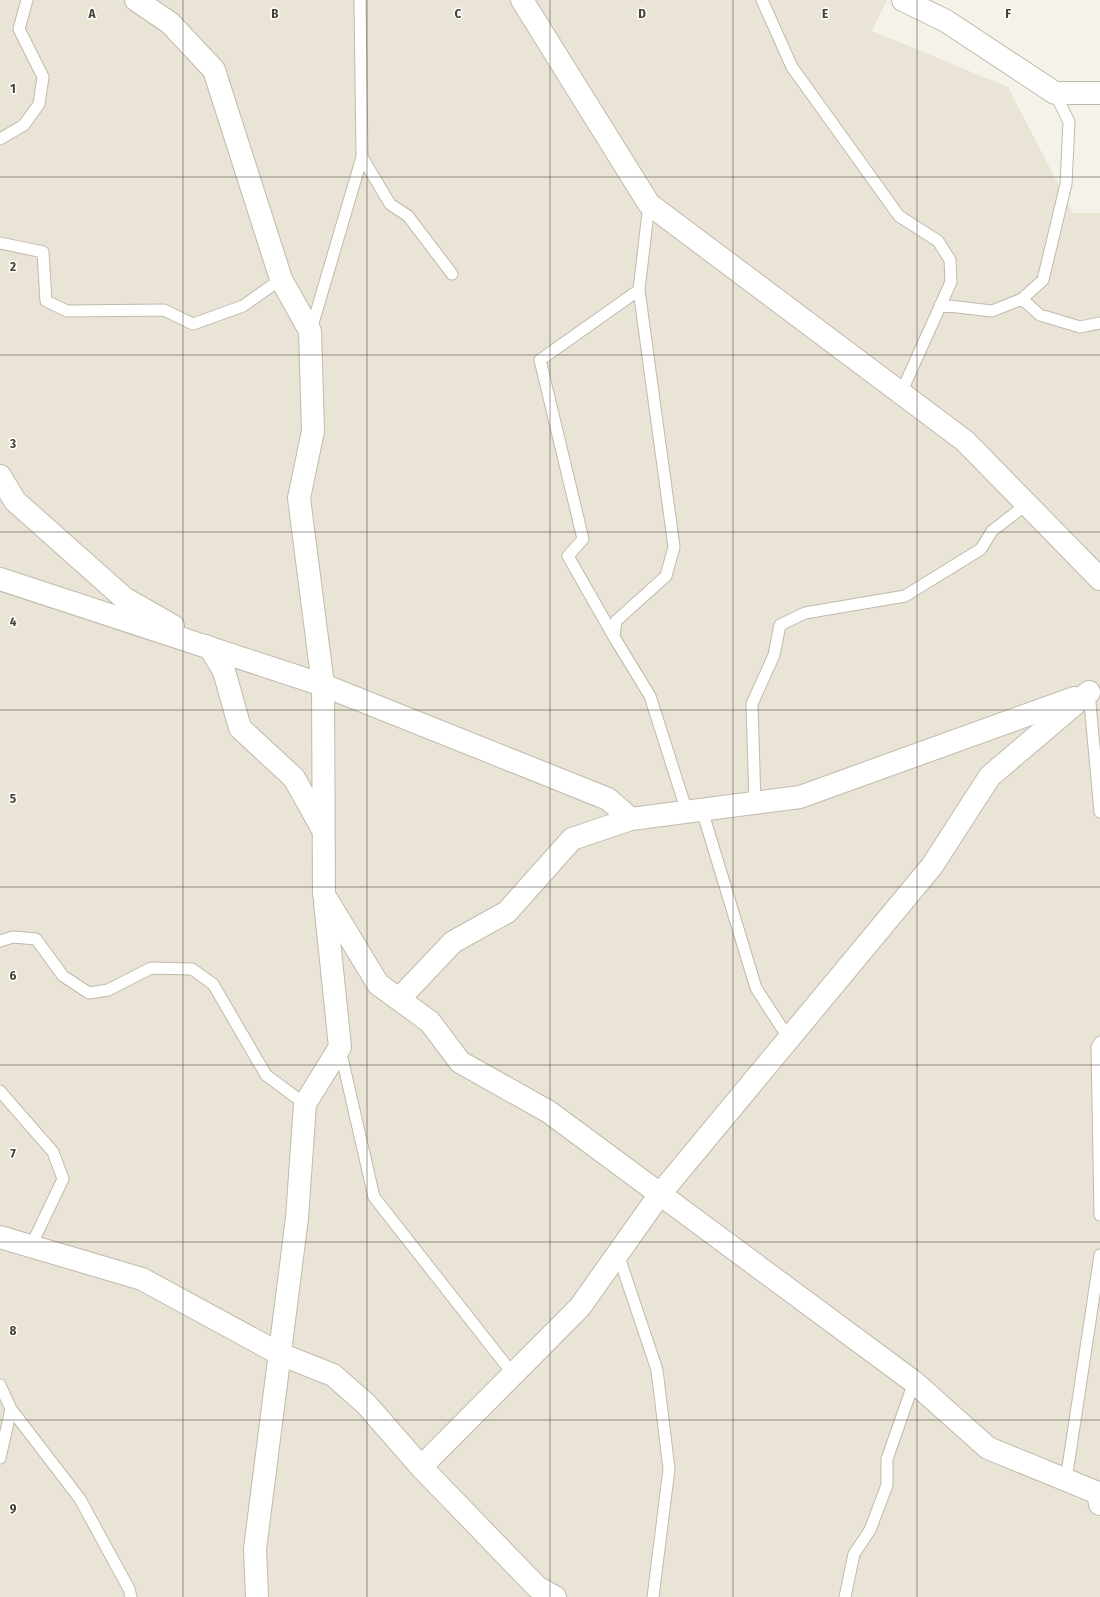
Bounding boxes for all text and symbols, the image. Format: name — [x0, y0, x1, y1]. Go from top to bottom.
text: A — [87, 6, 96, 21]
text: B — [271, 6, 279, 21]
text: C — [455, 6, 462, 21]
text: D — [638, 6, 646, 21]
text: E — [822, 6, 828, 21]
text: F — [1005, 6, 1011, 21]
text: 1 — [10, 81, 16, 96]
text: 2 — [9, 259, 16, 274]
text: 3 — [9, 436, 16, 451]
text: 4 — [10, 614, 17, 629]
text: 5 — [10, 791, 16, 806]
text: 6 — [10, 968, 17, 983]
text: 7 — [10, 1146, 16, 1161]
text: 8 — [10, 1323, 17, 1338]
text: 9 — [10, 1501, 17, 1516]

